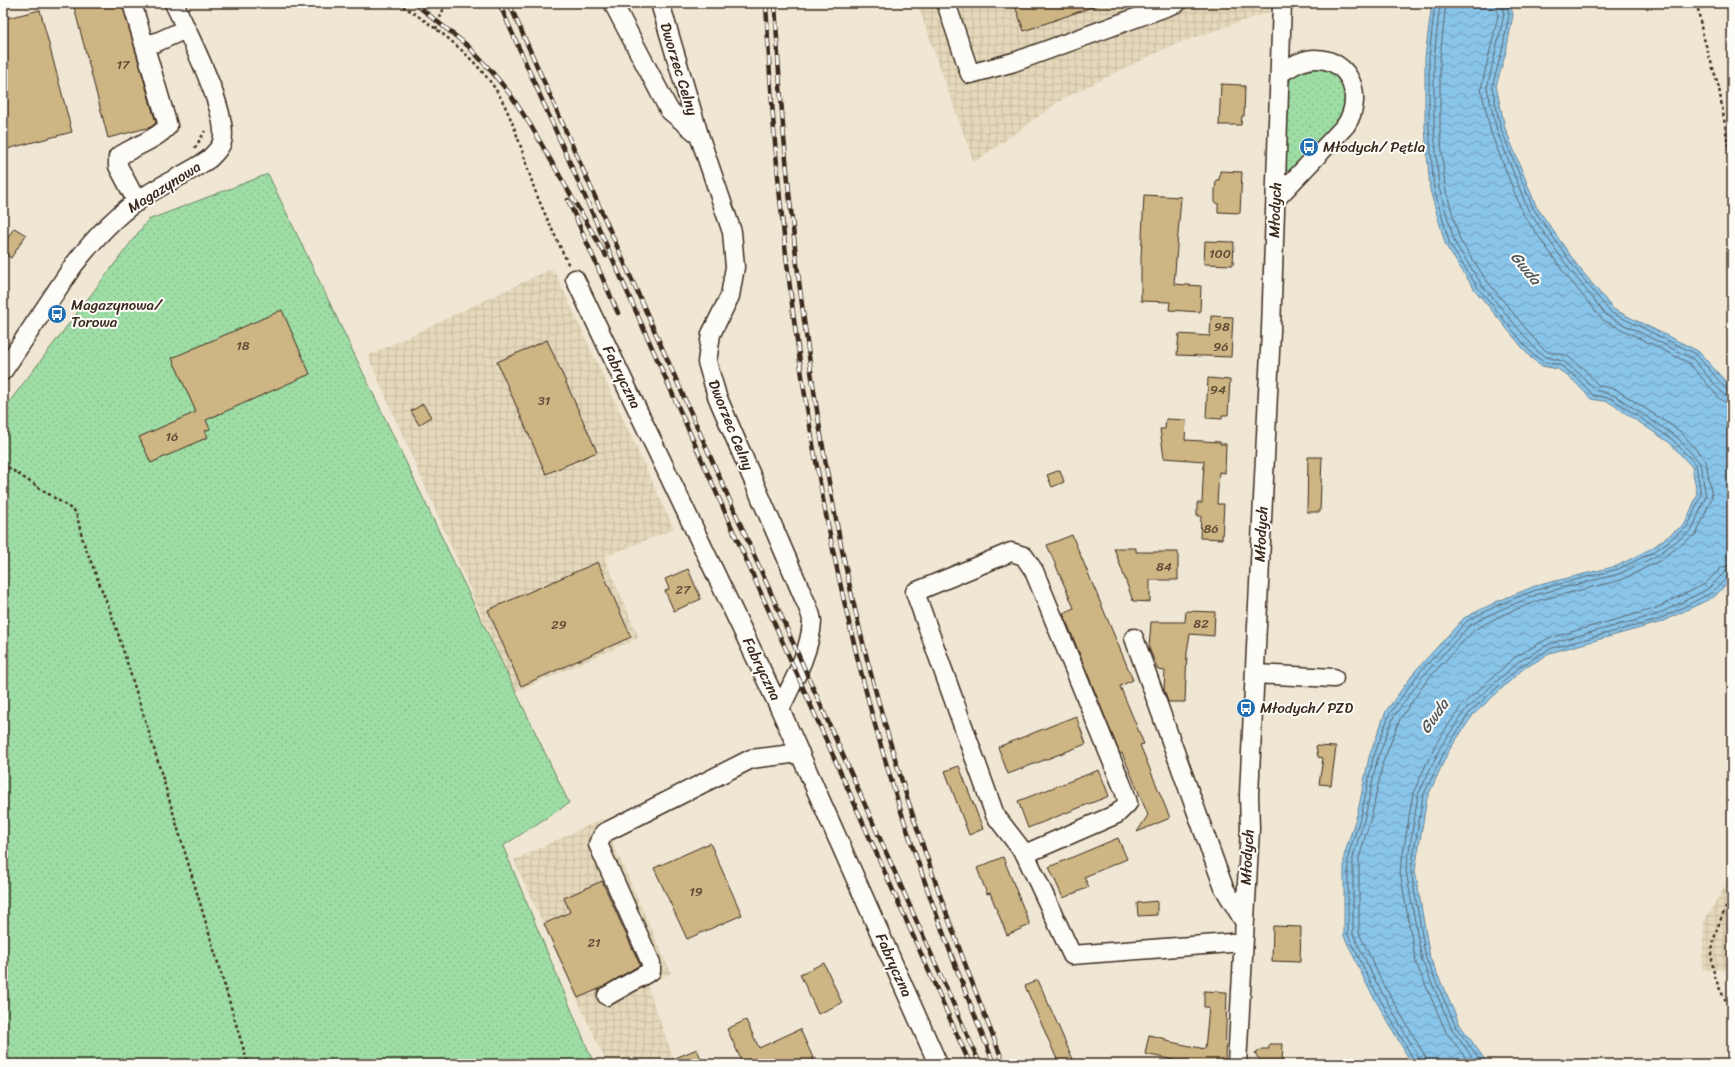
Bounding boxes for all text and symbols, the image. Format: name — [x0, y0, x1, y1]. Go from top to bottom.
street label: Dworzec Celny — [653, 19, 706, 119]
house number: 17 — [116, 53, 131, 76]
place label: Młodych/ Pętla — [1323, 134, 1426, 160]
bus stop icon: Młodych/ Pętla — [1298, 136, 1320, 158]
street label: Magazynowa — [122, 154, 207, 220]
street label: Młodych — [1261, 182, 1289, 238]
house number: 100 — [1209, 242, 1231, 265]
water label: Gwda — [1503, 244, 1550, 293]
place label: Magazynowa/ Torowa — [71, 292, 163, 335]
bus stop icon: Magazynowa/ Torowa — [46, 303, 68, 325]
house number: 98 — [1214, 315, 1230, 338]
house number: 18 — [236, 334, 250, 357]
house number: 96 — [1213, 335, 1229, 358]
street label: Fabryczna — [595, 341, 649, 414]
street label: Dworzec Celny — [701, 376, 761, 475]
house number: 94 — [1210, 378, 1226, 401]
house number: 31 — [538, 389, 551, 412]
house number: 16 — [166, 425, 178, 448]
street label: Młodych — [1247, 505, 1275, 563]
house number: 86 — [1203, 517, 1219, 540]
house number: 84 — [1156, 555, 1172, 578]
house number: 27 — [676, 578, 692, 601]
house number: 82 — [1193, 612, 1209, 635]
house number: 29 — [551, 613, 567, 636]
street label: Fabryczna — [735, 633, 789, 706]
water label: Gwda — [1411, 691, 1458, 740]
place label: Młodych/ PZD — [1260, 695, 1353, 721]
bus stop icon: Młodych/ PZD — [1235, 697, 1257, 719]
street label: Młodych — [1233, 828, 1261, 886]
house number: 19 — [689, 880, 703, 903]
street label: Fabryczna — [868, 929, 920, 1002]
house number: 21 — [587, 931, 601, 954]

